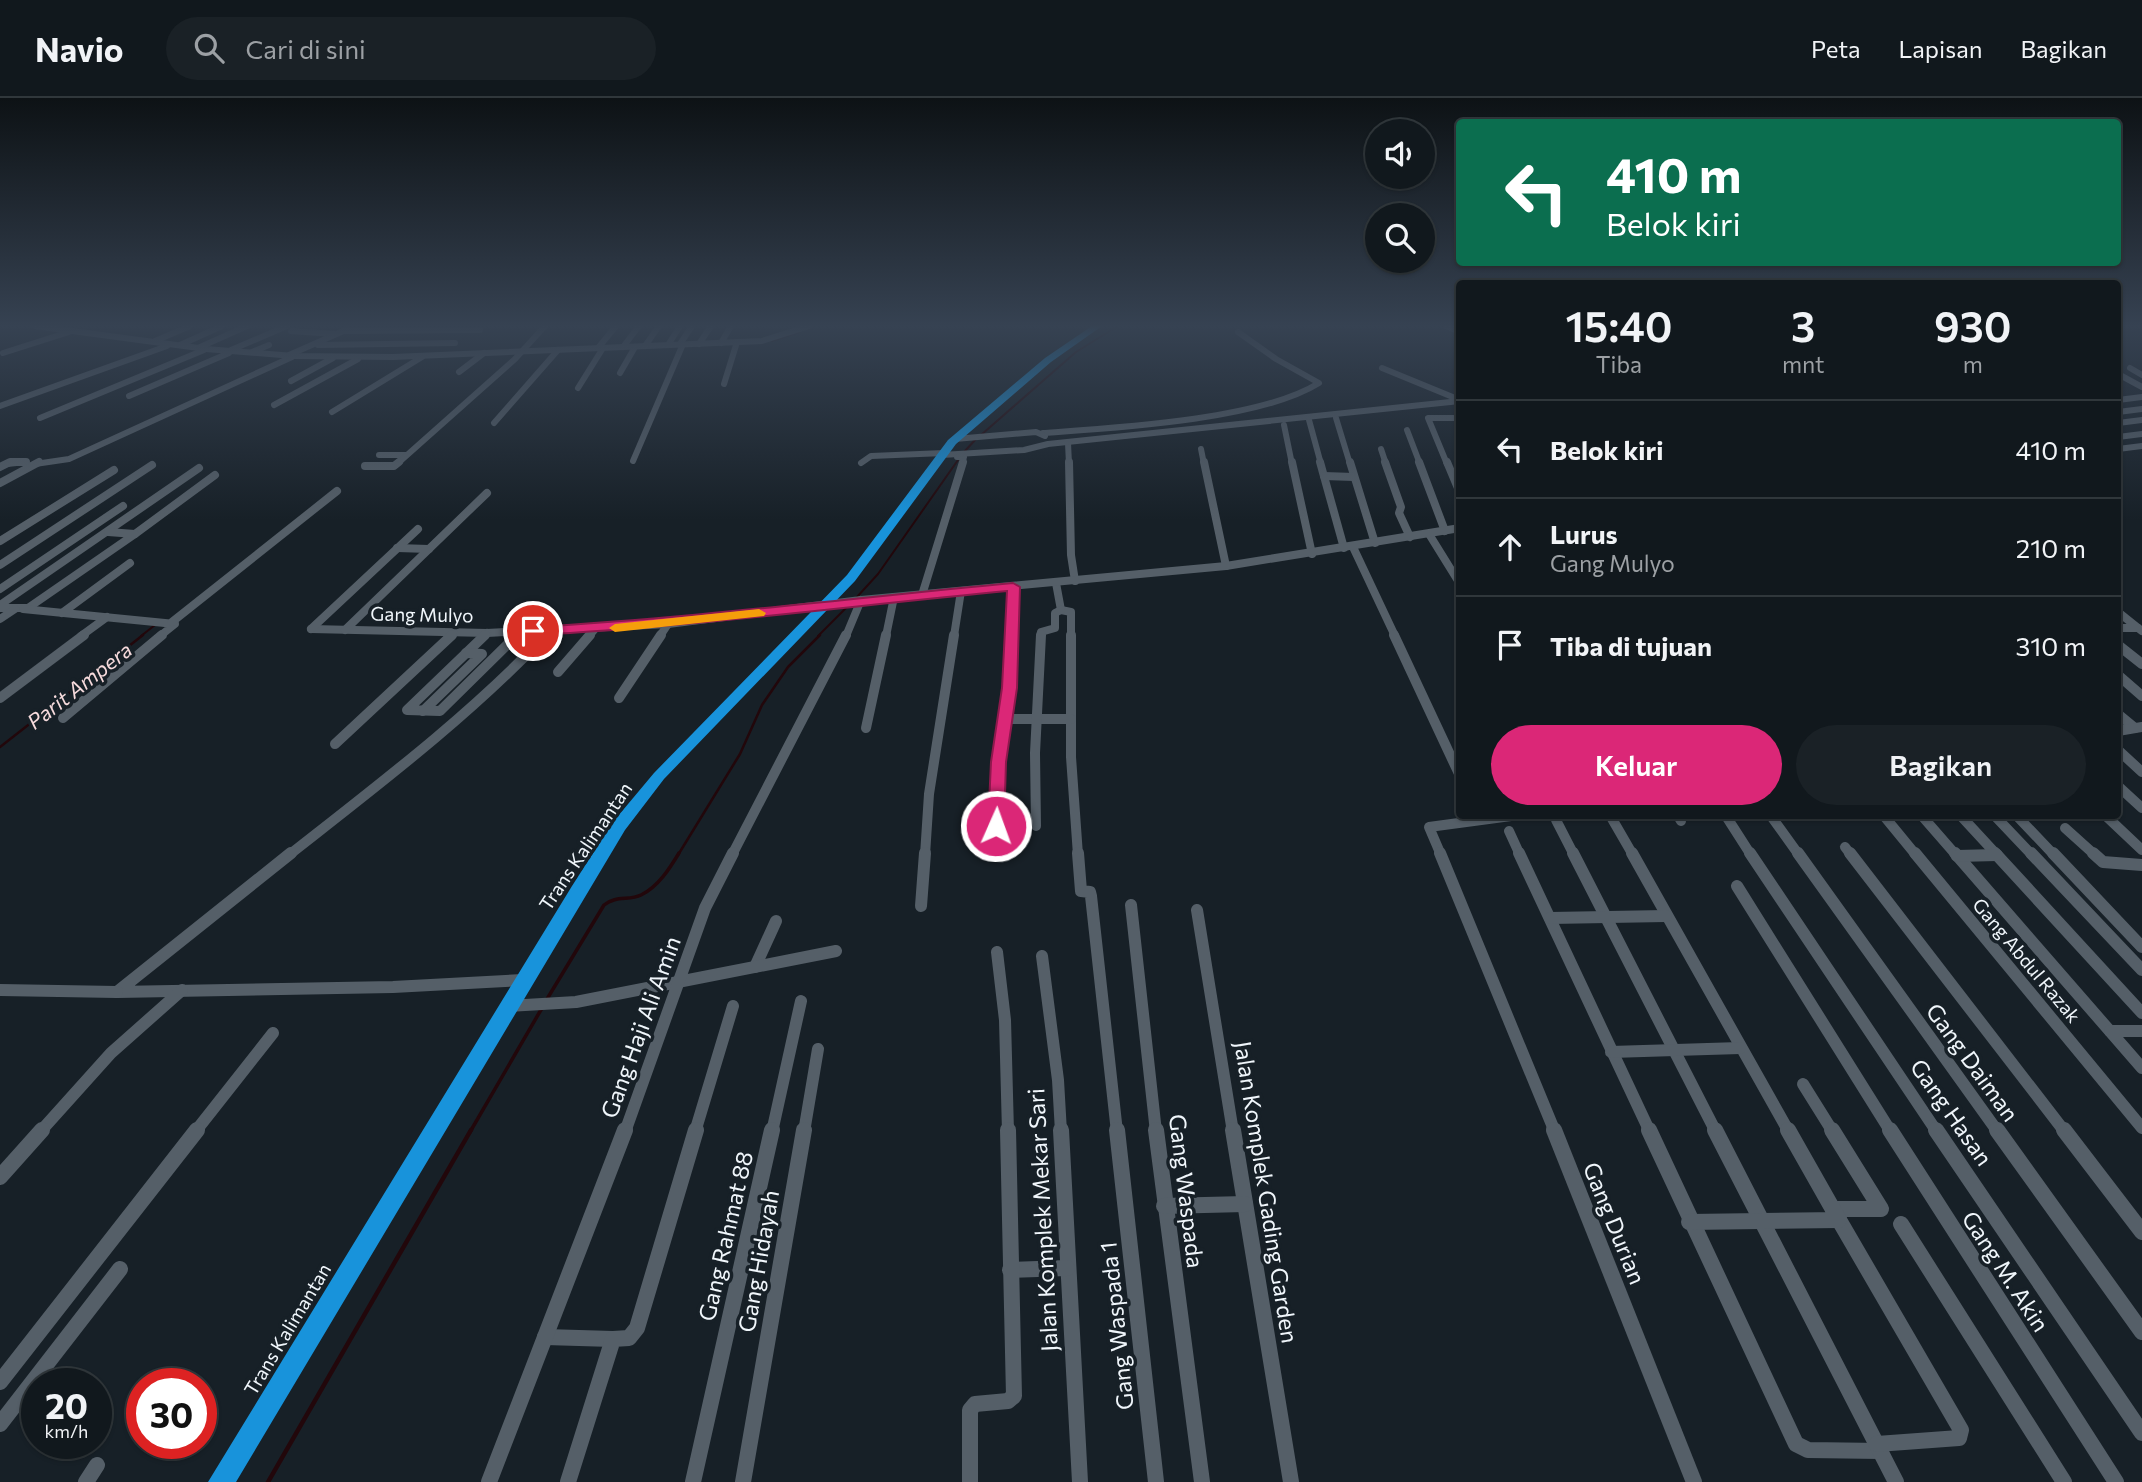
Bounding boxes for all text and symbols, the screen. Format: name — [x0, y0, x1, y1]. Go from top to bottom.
search box — [166, 17, 656, 80]
text: Navio — [35, 28, 124, 69]
icon: search — [190, 29, 228, 67]
text: Cari di sini — [246, 33, 366, 64]
text: Peta — [1811, 34, 1861, 63]
text: Lapisan — [1899, 34, 1982, 63]
text: Bagikan — [2020, 34, 2107, 63]
map controls — [1365, 119, 1435, 273]
button: sound — [1365, 119, 1435, 189]
text: 410 m — [1606, 143, 1741, 203]
icon: left — [1491, 147, 1582, 238]
button: search — [1365, 203, 1435, 273]
text: Belok kiri — [1606, 203, 1741, 243]
text: 15:40 — [1565, 299, 1672, 351]
text: 3 — [1791, 299, 1815, 351]
text: 930 — [1934, 299, 2012, 351]
text: Tiba — [1596, 350, 1642, 378]
text: mnt — [1782, 350, 1825, 378]
text: m — [1963, 350, 1983, 378]
icon: left — [1491, 430, 1529, 468]
text: Belok kiri — [1550, 434, 1664, 465]
text: 410 m — [2015, 434, 2086, 465]
text: Lurus — [1550, 518, 1618, 549]
icon: ahead — [1491, 528, 1529, 566]
text: 210 m — [2016, 532, 2086, 563]
text: Gang Mulyo — [1550, 549, 1675, 577]
pin — [503, 601, 563, 661]
street label: Gang Mulyo — [370, 602, 474, 626]
icon: arrive — [514, 612, 552, 650]
icon: arrive — [1491, 626, 1529, 664]
text: Tiba di tujuan — [1550, 630, 1712, 661]
text: 310 m — [2015, 630, 2086, 661]
water label: Parit Ampera — [22, 636, 136, 734]
button: Keluar — [1491, 725, 1782, 805]
button: Bagikan — [1796, 725, 2086, 805]
street label: Trans Kalimantan — [534, 778, 636, 914]
position arrow — [959, 789, 1033, 863]
street label: Gang Abdul Razak — [1968, 893, 2086, 1027]
street label: Gang Haji Ali Amin — [594, 932, 686, 1122]
street label: Gang Daiman — [1921, 998, 2025, 1126]
street label: Jalan Komplek Gading Garden — [1229, 1039, 1305, 1345]
street label: Gang Hasan — [1905, 1053, 1999, 1171]
street label: Jalan Komplek Mekar Sari — [1021, 1088, 1063, 1352]
street label: Gang Waspada — [1164, 1113, 1210, 1269]
street label: Gang Rahmat 88 — [692, 1148, 758, 1324]
street label: Gang Durian — [1578, 1158, 1652, 1288]
street label: Gang Hidayah — [732, 1188, 784, 1334]
street label: Gang M. Akin — [1957, 1205, 2055, 1337]
street label: Gang Waspada 1 — [1093, 1241, 1139, 1411]
street label: Trans Kalimantan — [239, 1259, 335, 1399]
speed limit sign: 30 — [126, 1368, 217, 1459]
text: 20 — [45, 1383, 88, 1426]
text: km/h — [45, 1420, 88, 1442]

